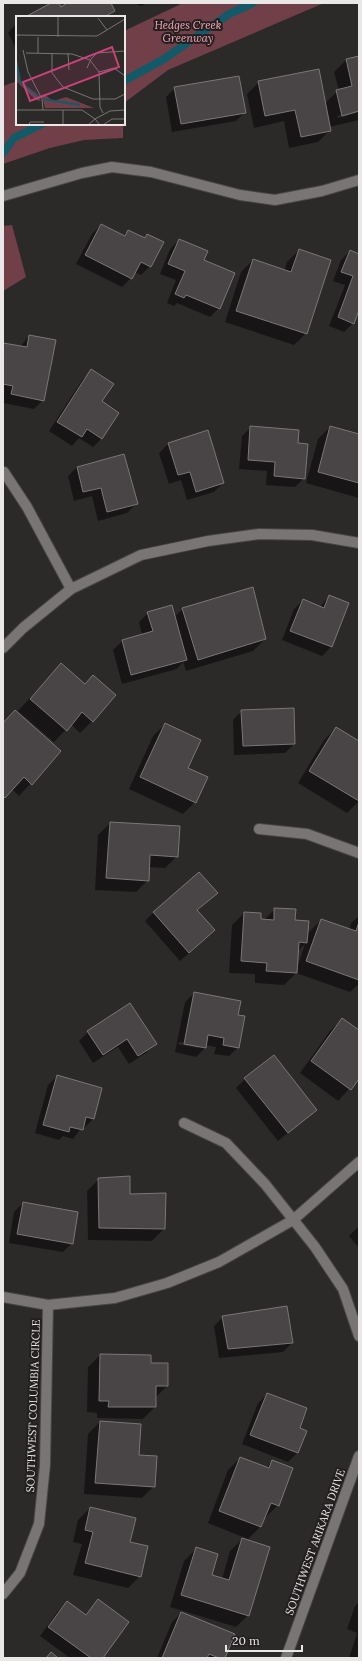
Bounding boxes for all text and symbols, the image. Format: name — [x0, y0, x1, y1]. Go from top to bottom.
inset map — [16, 16, 125, 125]
park label: Hedges Creek Greenway — [155, 18, 222, 45]
street label: SOUTHWEST COLUMBIA CIRCLE — [23, 1319, 43, 1493]
street label: SOUTHWEST ARIKARA DRIVE — [282, 1467, 348, 1617]
scale bar — [226, 1627, 302, 1653]
text: 20 m — [232, 1633, 260, 1648]

